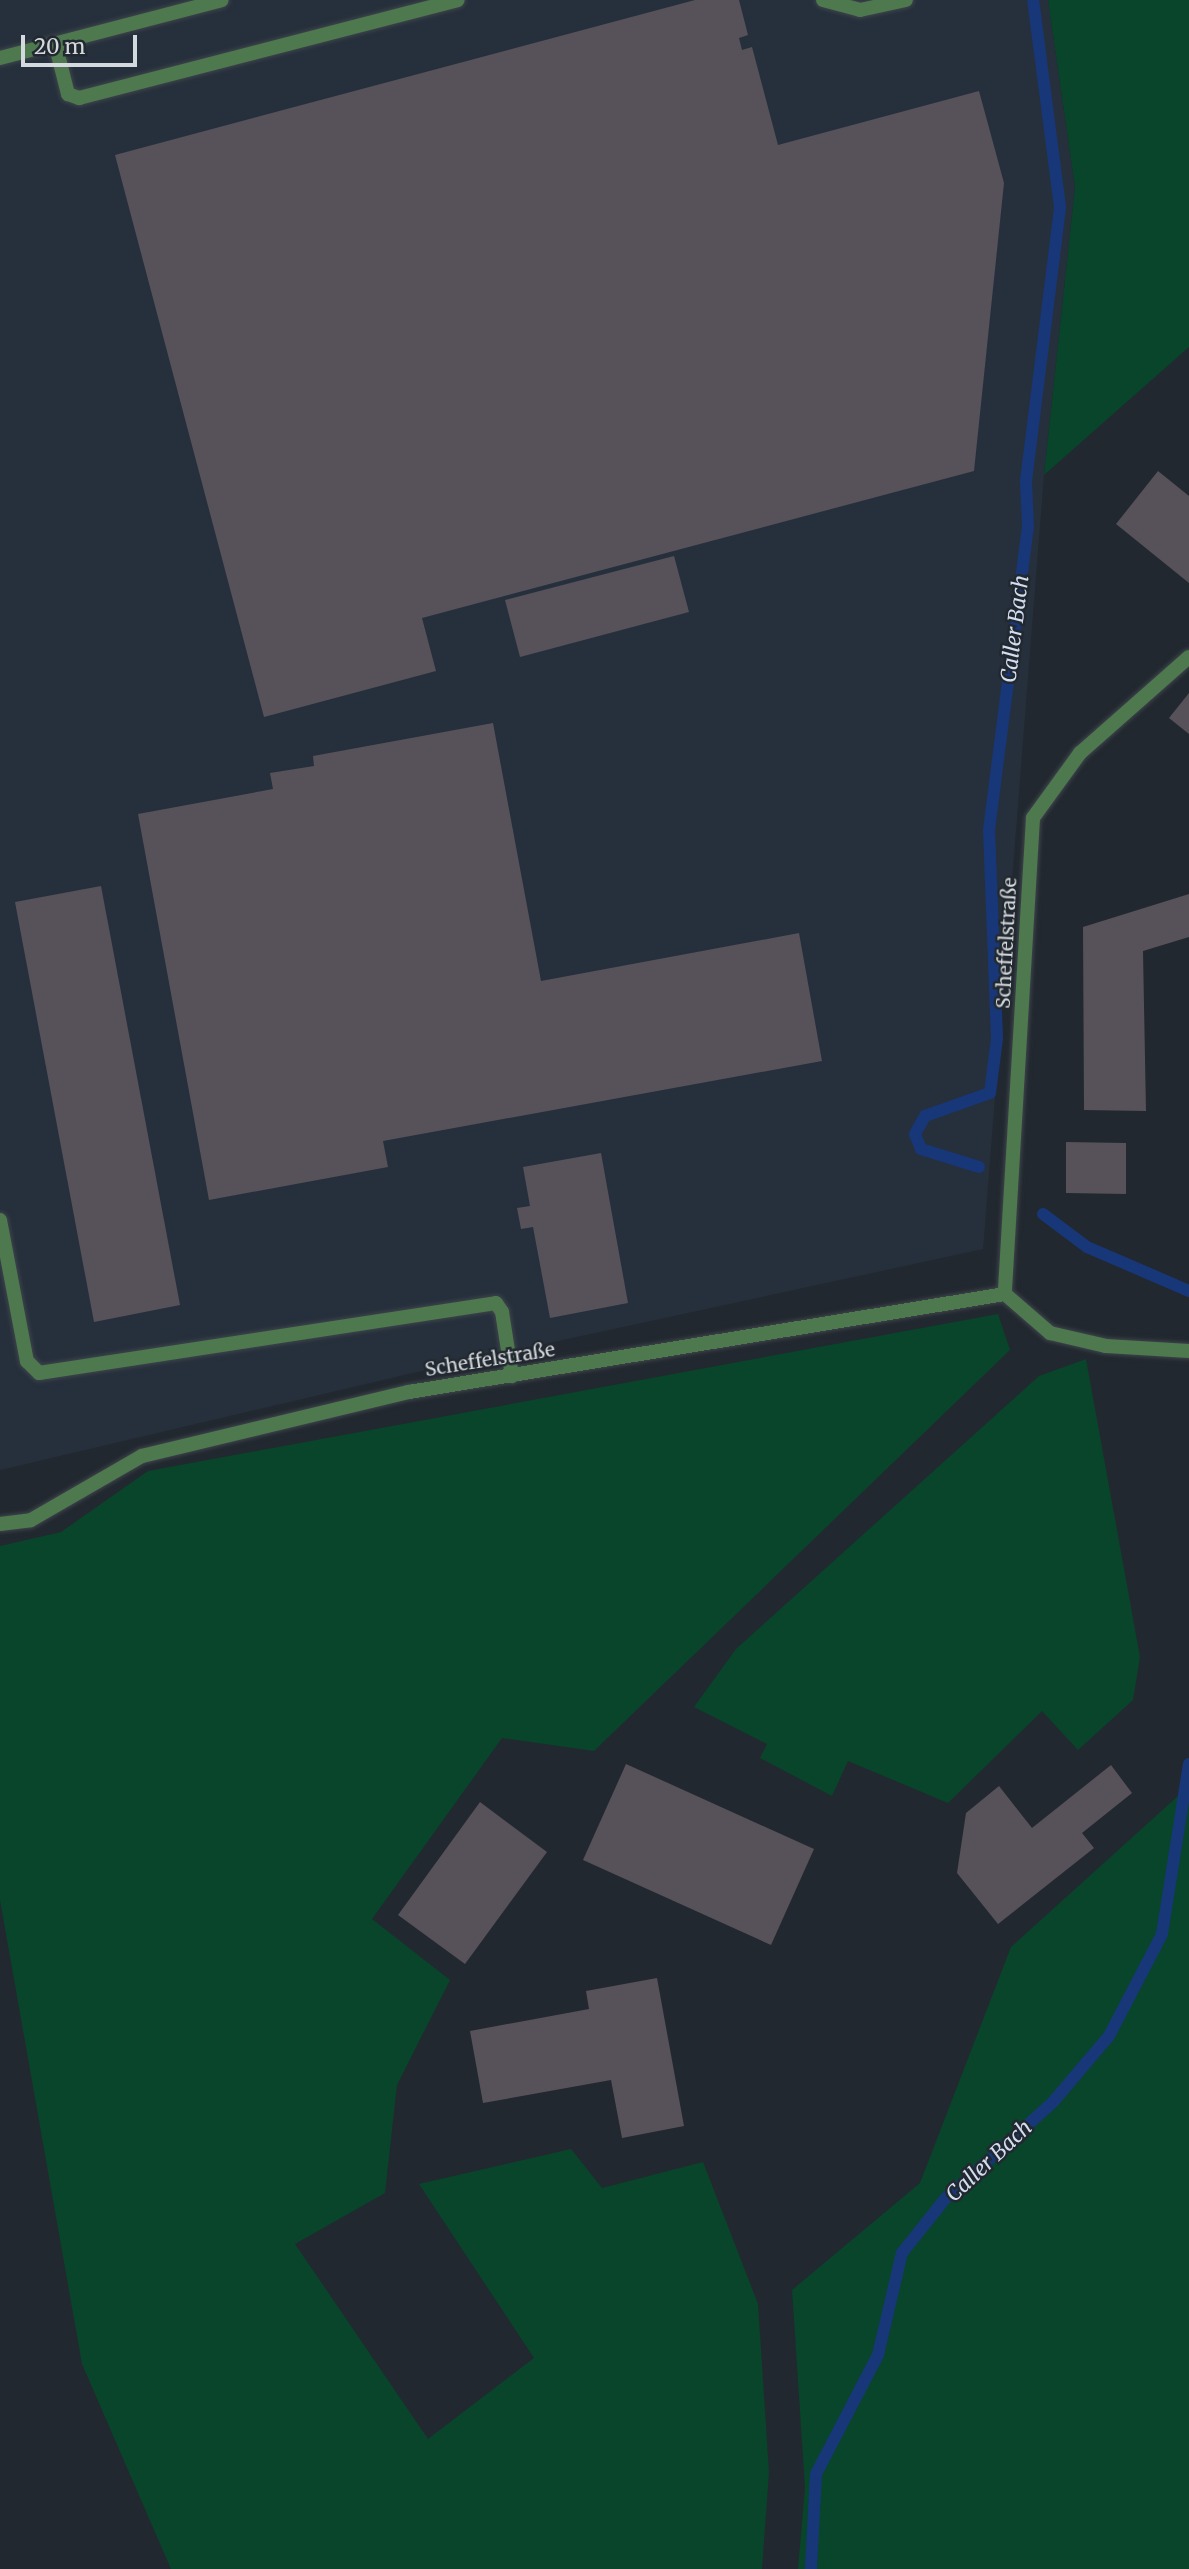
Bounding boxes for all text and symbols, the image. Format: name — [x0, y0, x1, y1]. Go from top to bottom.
scale bar — [24, 21, 140, 65]
text: 20 m — [34, 33, 85, 60]
water label: Caller Bach — [996, 574, 1034, 684]
street label: Scheffelstraße — [992, 877, 1022, 1009]
street label: Scheffelstraße — [423, 1338, 557, 1382]
water label: Caller Bach — [941, 2115, 1037, 2207]

